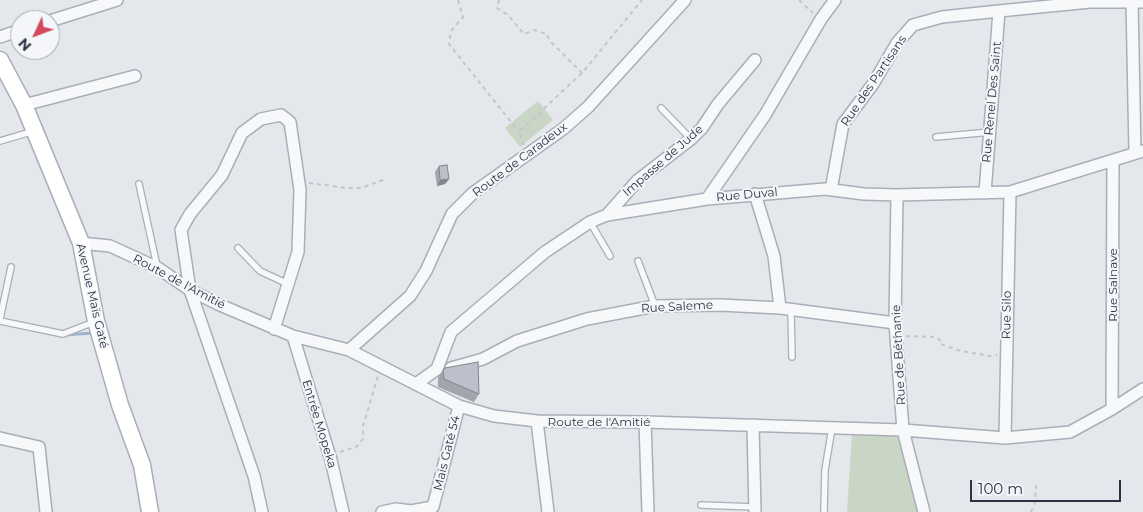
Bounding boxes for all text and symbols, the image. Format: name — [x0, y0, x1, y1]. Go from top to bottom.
north arrow — [10, 10, 60, 60]
street label: Rue des Partisans — [838, 33, 910, 129]
text: N — [14, 34, 35, 55]
street label: Rue Renel Des Saint — [980, 41, 1004, 163]
street label: Route de Caradeux — [470, 120, 570, 200]
street label: Impasse de Jude — [620, 122, 706, 200]
street label: Rue Duval — [716, 185, 778, 205]
street label: Avenue Maïs Gaté — [73, 242, 111, 350]
street label: Rue Salnave — [1106, 248, 1120, 322]
street label: Route de l'Amitié — [130, 252, 228, 312]
street label: Rue Silo — [999, 291, 1015, 339]
street label: Rue Saleme — [641, 298, 713, 316]
street label: Rue de Béthanie — [889, 304, 909, 406]
street label: Entrée Mopeka — [299, 378, 339, 470]
street label: Maïs Gaté 54 — [431, 414, 463, 492]
street label: Route de l'Amitié — [548, 415, 650, 429]
scale bar — [973, 470, 1124, 502]
text: 100 m — [978, 479, 1023, 498]

